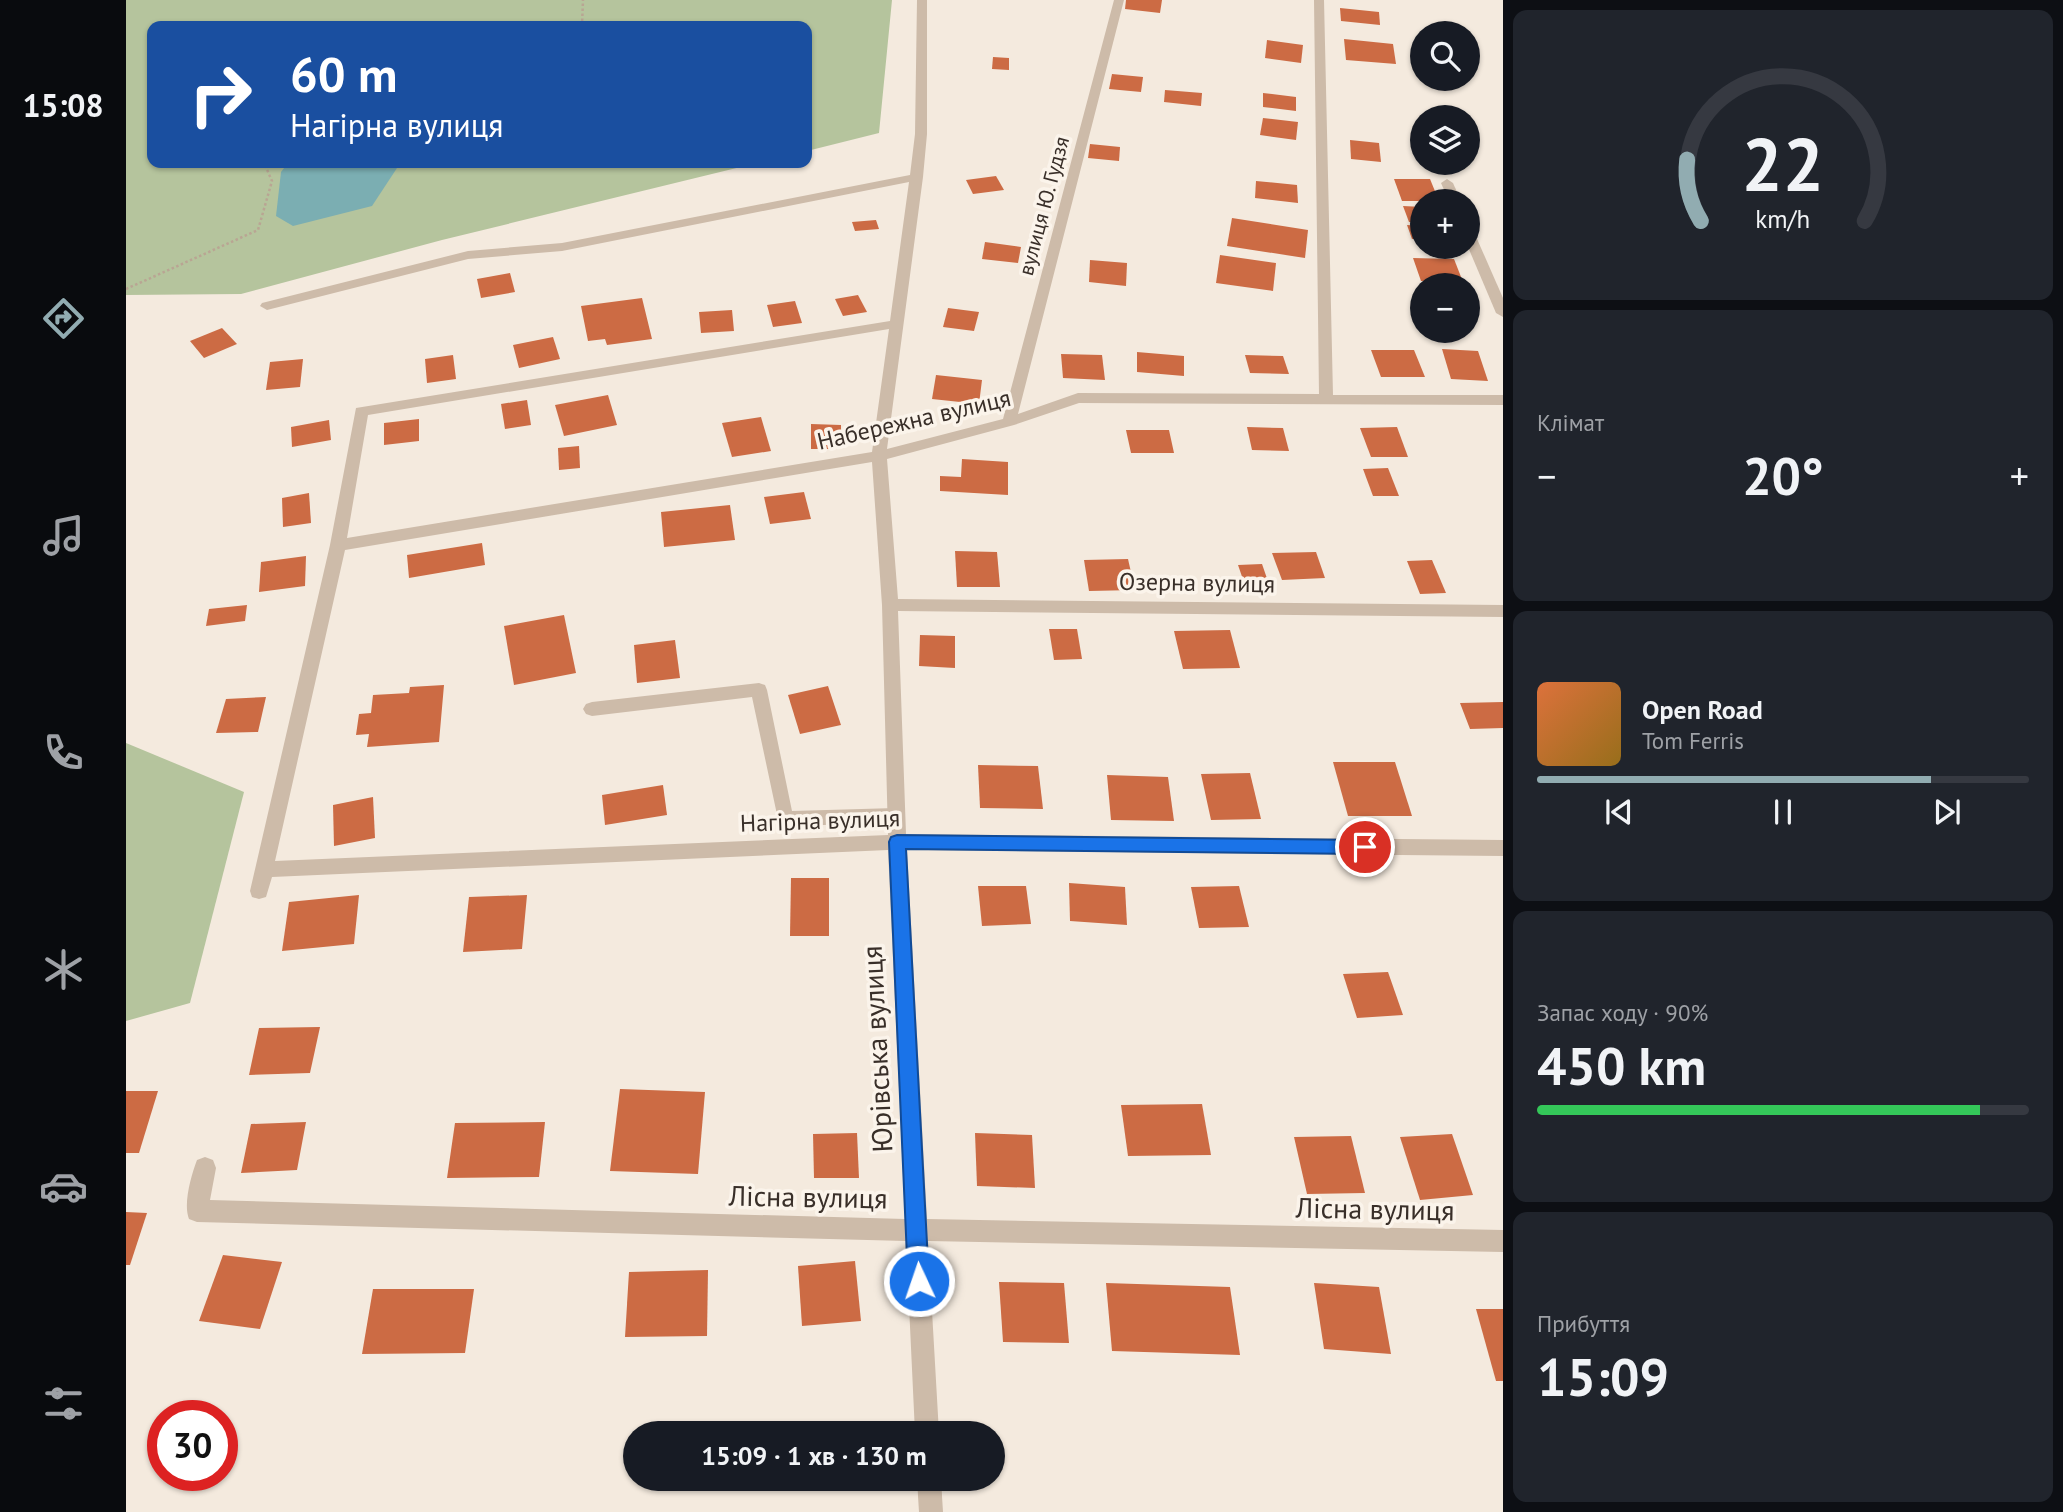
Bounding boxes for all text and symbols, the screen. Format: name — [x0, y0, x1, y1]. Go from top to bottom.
map controls — [1410, 21, 1480, 343]
button: search — [1410, 21, 1480, 91]
text: 60 m — [290, 42, 397, 106]
icon: right — [175, 49, 266, 140]
text: 15:08 — [22, 84, 104, 126]
text: Нагірна вулиця — [290, 104, 504, 146]
button: layers — [1410, 105, 1480, 175]
text: 22 — [1742, 118, 1824, 212]
street label: вулиця Ю. Гудзя — [1012, 133, 1075, 278]
button: + — [1410, 189, 1480, 259]
text: km/h — [1756, 203, 1810, 235]
button: − — [1410, 273, 1480, 343]
icon: directions — [39, 294, 88, 343]
street label: Набережна вулиця — [814, 382, 1014, 457]
text: Клімат — [1537, 408, 1604, 437]
text: 20° — [1742, 442, 1824, 509]
text: − — [1537, 451, 1556, 500]
text: + — [2010, 451, 2029, 500]
icon: music — [39, 511, 88, 560]
street label: Озерна вулиця — [1119, 566, 1275, 599]
text: Open Road — [1642, 693, 1763, 726]
text: Tom Ferris — [1642, 726, 1744, 755]
icon: phone — [39, 728, 88, 777]
icon: previous — [1600, 793, 1638, 831]
icon: pause — [1764, 793, 1802, 831]
icon: next — [1928, 793, 1966, 831]
street label: Нагірна вулиця — [739, 802, 901, 839]
pin — [1335, 817, 1395, 877]
icon: arrive — [1346, 828, 1384, 866]
icon: climate — [39, 945, 88, 994]
street label: Юрівська вулиця — [853, 945, 900, 1153]
text: Запас ходу · 90% — [1537, 998, 1708, 1027]
text: 450 km — [1537, 1032, 1706, 1099]
icon: car — [39, 1162, 88, 1211]
street label: Лісна вулиця — [727, 1177, 888, 1216]
street label: Лісна вулиця — [1294, 1189, 1455, 1228]
position arrow — [882, 1244, 956, 1318]
text: Прибуття — [1537, 1309, 1630, 1338]
text: 15:09 — [1537, 1343, 1669, 1410]
icon: filters — [39, 1379, 88, 1428]
speed limit sign: 30 — [147, 1400, 238, 1491]
text: 15:09 · 1 хв · 130 m — [701, 1439, 927, 1472]

